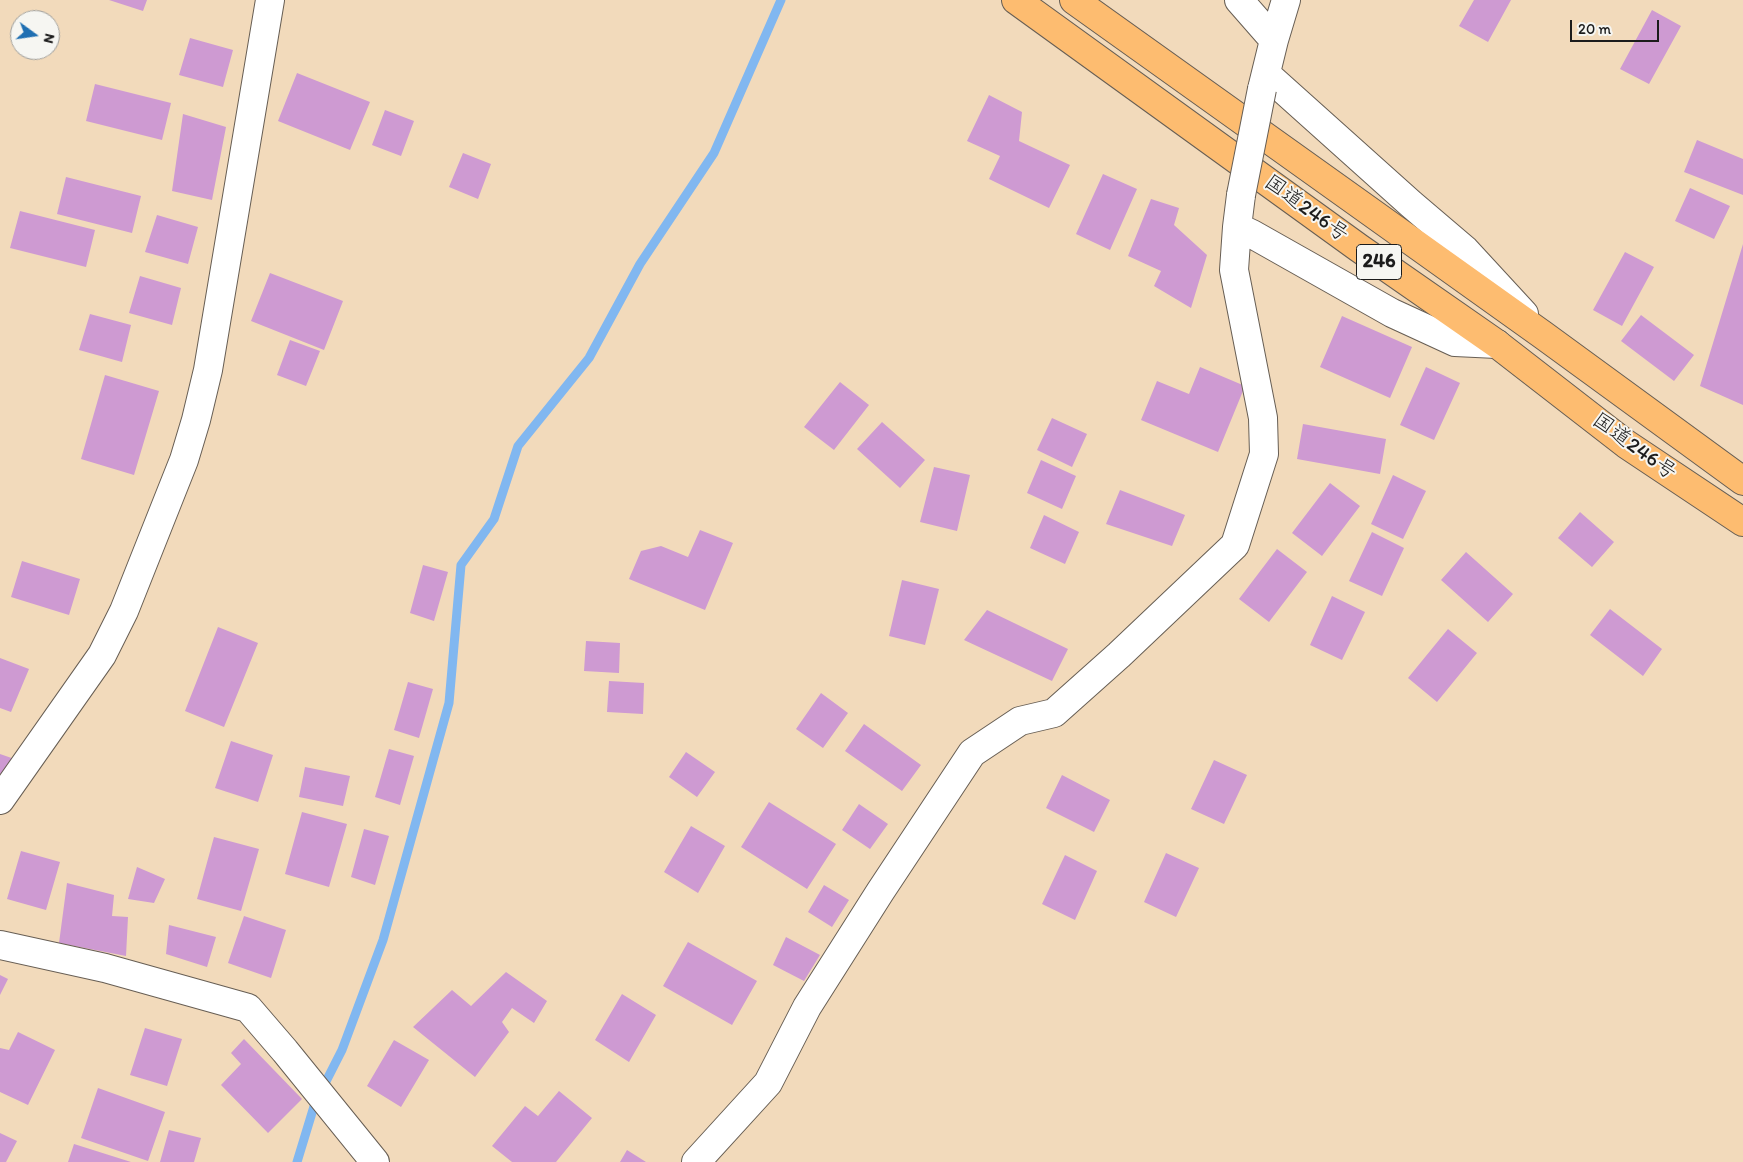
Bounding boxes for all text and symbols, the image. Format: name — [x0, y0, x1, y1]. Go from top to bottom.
north arrow — [10, 10, 60, 60]
scale bar — [1573, 10, 1662, 42]
text: 20 m — [1578, 20, 1611, 38]
text: N — [40, 32, 58, 45]
street label: 国道246号 — [1259, 170, 1353, 248]
road number: 246 — [1356, 244, 1402, 280]
street label: 国道246号 — [1587, 408, 1681, 486]

